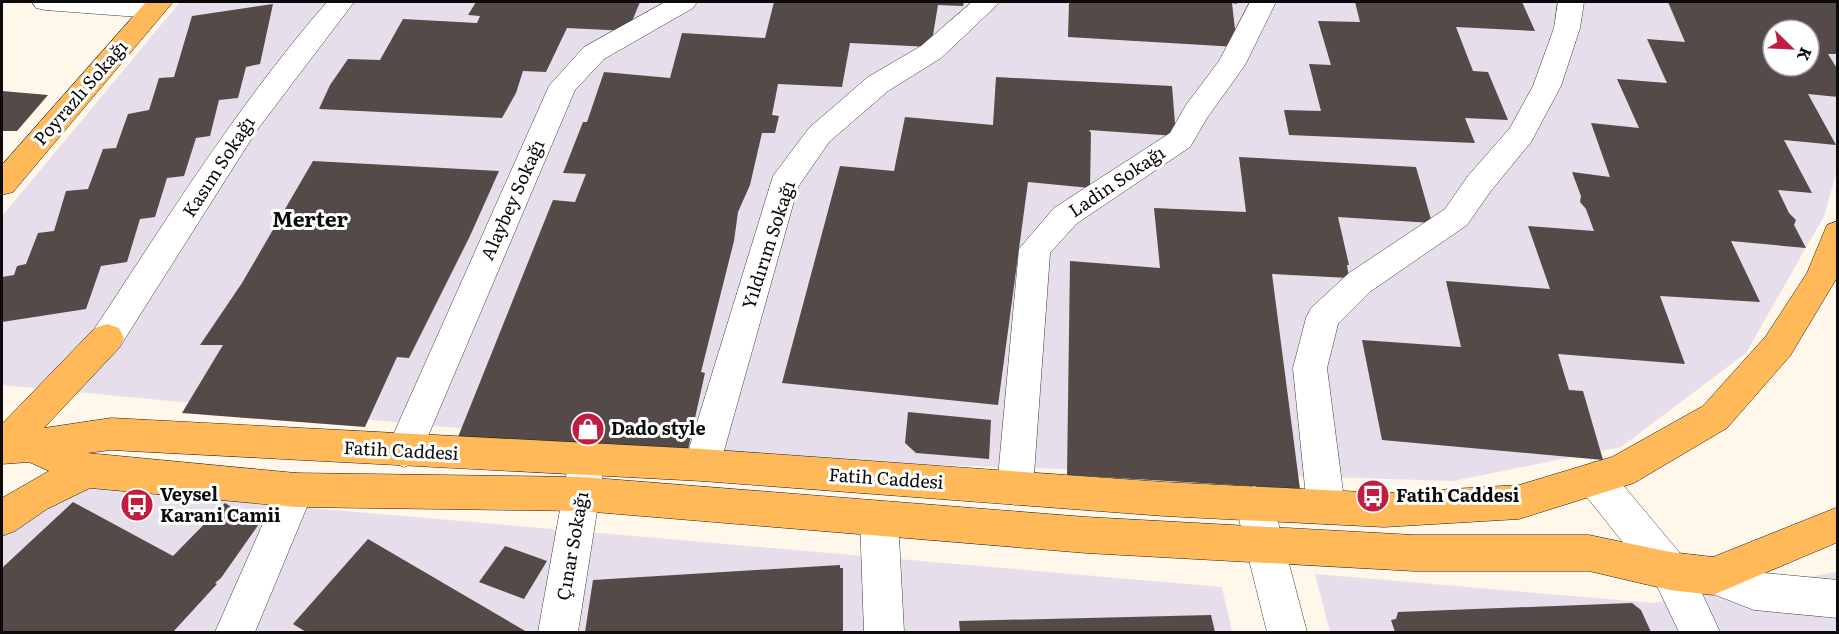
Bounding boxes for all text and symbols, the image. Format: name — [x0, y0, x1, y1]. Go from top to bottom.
north arrow — [1761, 18, 1821, 78]
street label: Poyrazlı Sokağı — [26, 33, 133, 151]
text: K — [1792, 44, 1819, 66]
street label: Kasım Sokağı — [175, 110, 261, 222]
street label: Alaybey Sokağı — [473, 135, 550, 264]
street label: Ladin Sokağı — [1062, 138, 1170, 223]
street label: Yıldırım Sokağı — [734, 177, 801, 312]
district label: Merter — [272, 202, 348, 233]
shop icon: Dado style — [570, 411, 606, 447]
place label: Dado style — [611, 414, 706, 441]
street label: Fatih Caddesi — [343, 433, 459, 466]
street label: Fatih Caddesi — [828, 460, 944, 495]
bus stop icon: Fatih Caddesi — [1355, 478, 1391, 514]
place label: Veysel Karani Camii — [160, 480, 281, 528]
place label: Fatih Caddesi — [1396, 481, 1520, 508]
bus stop icon: Veysel Karani Camii — [119, 487, 155, 523]
street label: Çınar Sokağı — [549, 489, 594, 602]

